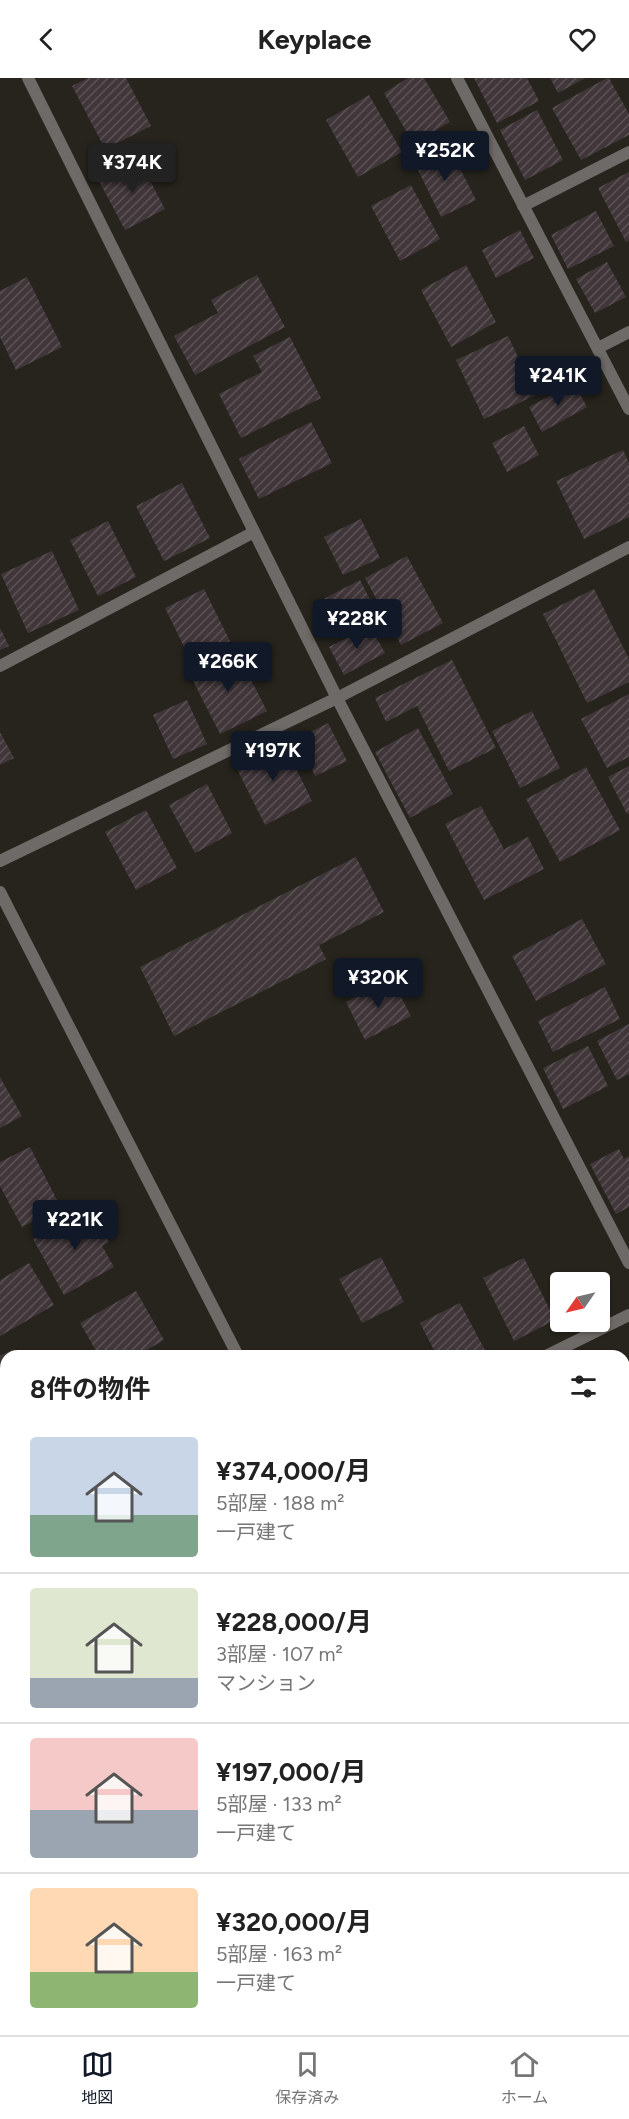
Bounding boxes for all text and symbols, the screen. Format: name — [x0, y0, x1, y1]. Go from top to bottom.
icon: back — [30, 23, 63, 56]
text: Keyplace — [257, 23, 372, 56]
icon: heart — [566, 23, 599, 56]
pin: ¥252K — [403, 131, 487, 182]
text: ¥252K — [415, 138, 475, 162]
pin: ¥374K — [90, 143, 174, 194]
text: ¥374K — [102, 150, 162, 174]
pin: ¥241K — [516, 356, 600, 407]
text: ¥241K — [529, 363, 587, 387]
pin: ¥228K — [315, 599, 399, 650]
text: ¥228K — [327, 606, 387, 630]
pin: ¥266K — [186, 642, 270, 693]
text: ¥266K — [198, 649, 258, 673]
pin: ¥197K — [231, 731, 315, 782]
text: ¥197K — [245, 738, 301, 762]
pin: ¥320K — [336, 958, 420, 1009]
text: ¥320K — [348, 965, 408, 989]
pin: ¥221K — [33, 1200, 117, 1251]
text: ¥221K — [47, 1207, 103, 1231]
north arrow — [550, 1272, 610, 1332]
map controls — [550, 1272, 610, 1332]
icon: filters — [567, 1370, 600, 1403]
text: 8件の物件 — [30, 1373, 150, 1405]
text: ¥374,000/月 — [216, 1455, 371, 1487]
icon: home — [78, 1461, 150, 1533]
text: 5部屋 · 188 m² — [216, 1491, 344, 1515]
text: 一戸建て — [216, 1520, 296, 1544]
text: ¥228,000/月 — [216, 1606, 372, 1638]
icon: home — [78, 1612, 150, 1684]
text: 3部屋 · 107 m² — [216, 1642, 343, 1666]
text: マンション — [216, 1671, 316, 1695]
text: ¥197,000/月 — [216, 1756, 366, 1788]
icon: home — [78, 1762, 150, 1834]
text: 5部屋 · 133 m² — [216, 1792, 342, 1816]
text: 一戸建て — [216, 1821, 296, 1845]
text: ¥320,000/月 — [216, 1906, 372, 1938]
icon: home — [78, 1912, 150, 1984]
text: 5部屋 · 163 m² — [216, 1942, 342, 1966]
text: 一戸建て — [216, 1971, 296, 1995]
tab: 地図 — [81, 2048, 114, 2108]
tab: 保存済み — [275, 2048, 339, 2108]
tab: ホーム — [501, 2048, 548, 2108]

